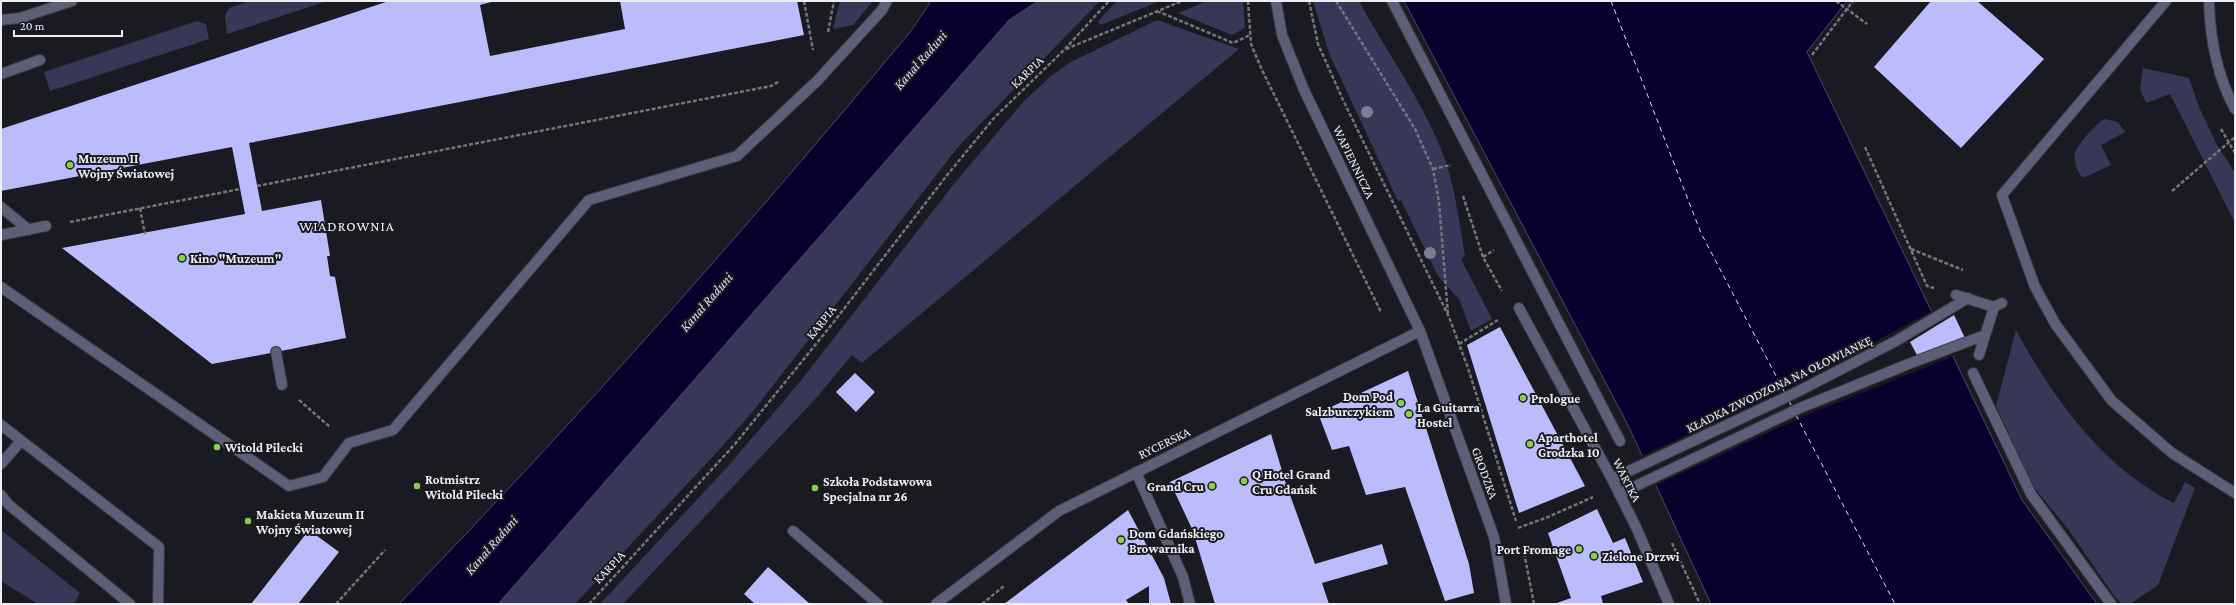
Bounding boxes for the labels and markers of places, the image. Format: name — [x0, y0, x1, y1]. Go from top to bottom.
place label: Muzeum II Wojny Światowej — [77, 151, 174, 182]
marker: Muzeum II Wojny Światowej — [65, 160, 75, 170]
place label: Kino "Muzeum" — [190, 251, 281, 266]
marker: Kino "Muzeum" — [177, 253, 187, 263]
place label: Dom Pod Salzburczykiem — [1305, 389, 1393, 419]
place label: Prologue — [1531, 391, 1580, 406]
marker: Prologue — [1518, 393, 1528, 403]
marker: Dom Pod Salzburczykiem — [1396, 398, 1406, 408]
place label: La Guitarra Hostel — [1417, 400, 1480, 430]
marker: La Guitarra Hostel — [1404, 409, 1414, 419]
place label: Aparthotel Grodzka 10 — [1537, 430, 1600, 460]
marker: Aparthotel Grodzka 10 — [1525, 439, 1535, 449]
place label: Witold Pilecki — [224, 440, 303, 455]
marker: Witold Pilecki — [212, 442, 222, 452]
place label: Q Hotel Grand Cru Gdańsk — [1252, 467, 1330, 497]
place label: Rotmistrz Witold Pilecki — [424, 472, 503, 502]
place label: Szkoła Podstawowa Specjalna nr 26 — [823, 474, 933, 505]
marker: Q Hotel Grand Cru Gdańsk — [1239, 476, 1249, 486]
place label: Grand Cru — [1147, 479, 1205, 494]
marker: Rotmistrz Witold Pilecki — [412, 481, 422, 491]
marker: Grand Cru — [1207, 481, 1217, 491]
marker: Szkoła Podstawowa Specjalna nr 26 — [810, 483, 820, 493]
place label: Makieta Muzeum II Wojny Światowej — [255, 507, 364, 538]
marker: Makieta Muzeum II Wojny Światowej — [243, 516, 253, 526]
place label: Dom Gdańskiego Browarnika — [1129, 526, 1223, 556]
marker: Dom Gdańskiego Browarnika — [1116, 535, 1126, 545]
place label: Port Fromage — [1497, 542, 1571, 557]
marker: Port Fromage — [1574, 544, 1584, 554]
place label: Zielone Drzwi — [1602, 549, 1680, 564]
marker: Zielone Drzwi — [1589, 551, 1599, 561]

